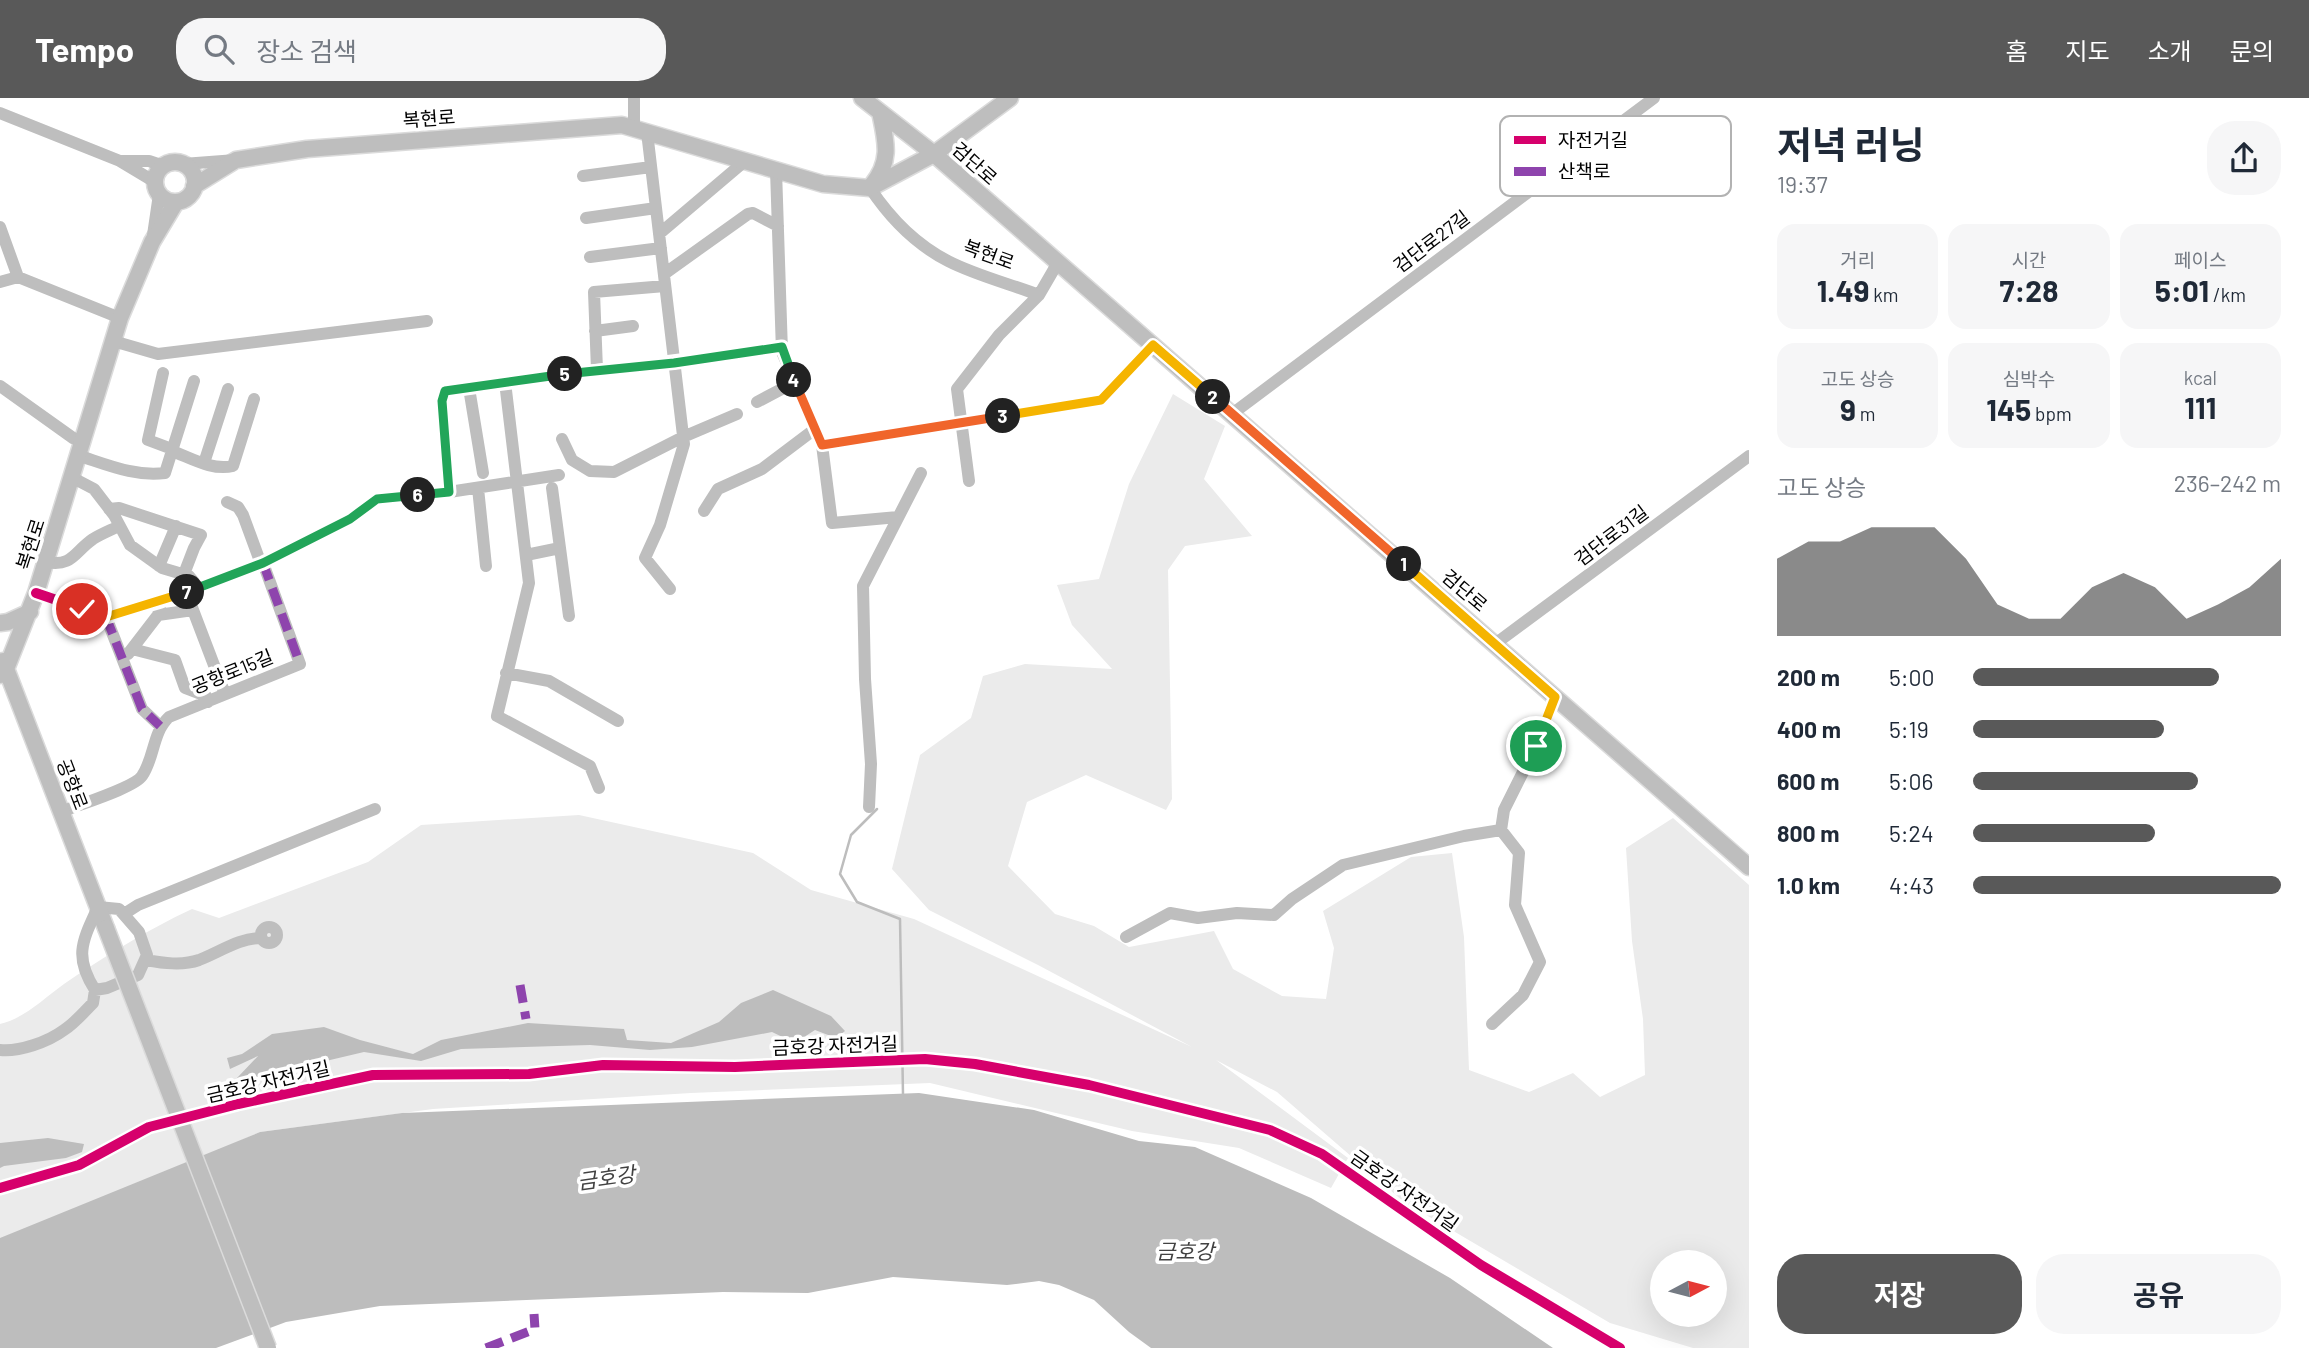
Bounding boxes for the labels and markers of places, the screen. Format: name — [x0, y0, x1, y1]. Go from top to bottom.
pin: 5 — [548, 356, 582, 392]
pin: 4 — [776, 362, 812, 398]
pin: 2 — [1196, 380, 1230, 414]
pin: 3 — [986, 398, 1020, 434]
pin: 6 — [400, 478, 436, 512]
pin: 1 — [1386, 546, 1422, 582]
pin: 7 — [170, 574, 204, 610]
pin — [52, 579, 112, 639]
pin — [1506, 716, 1566, 776]

